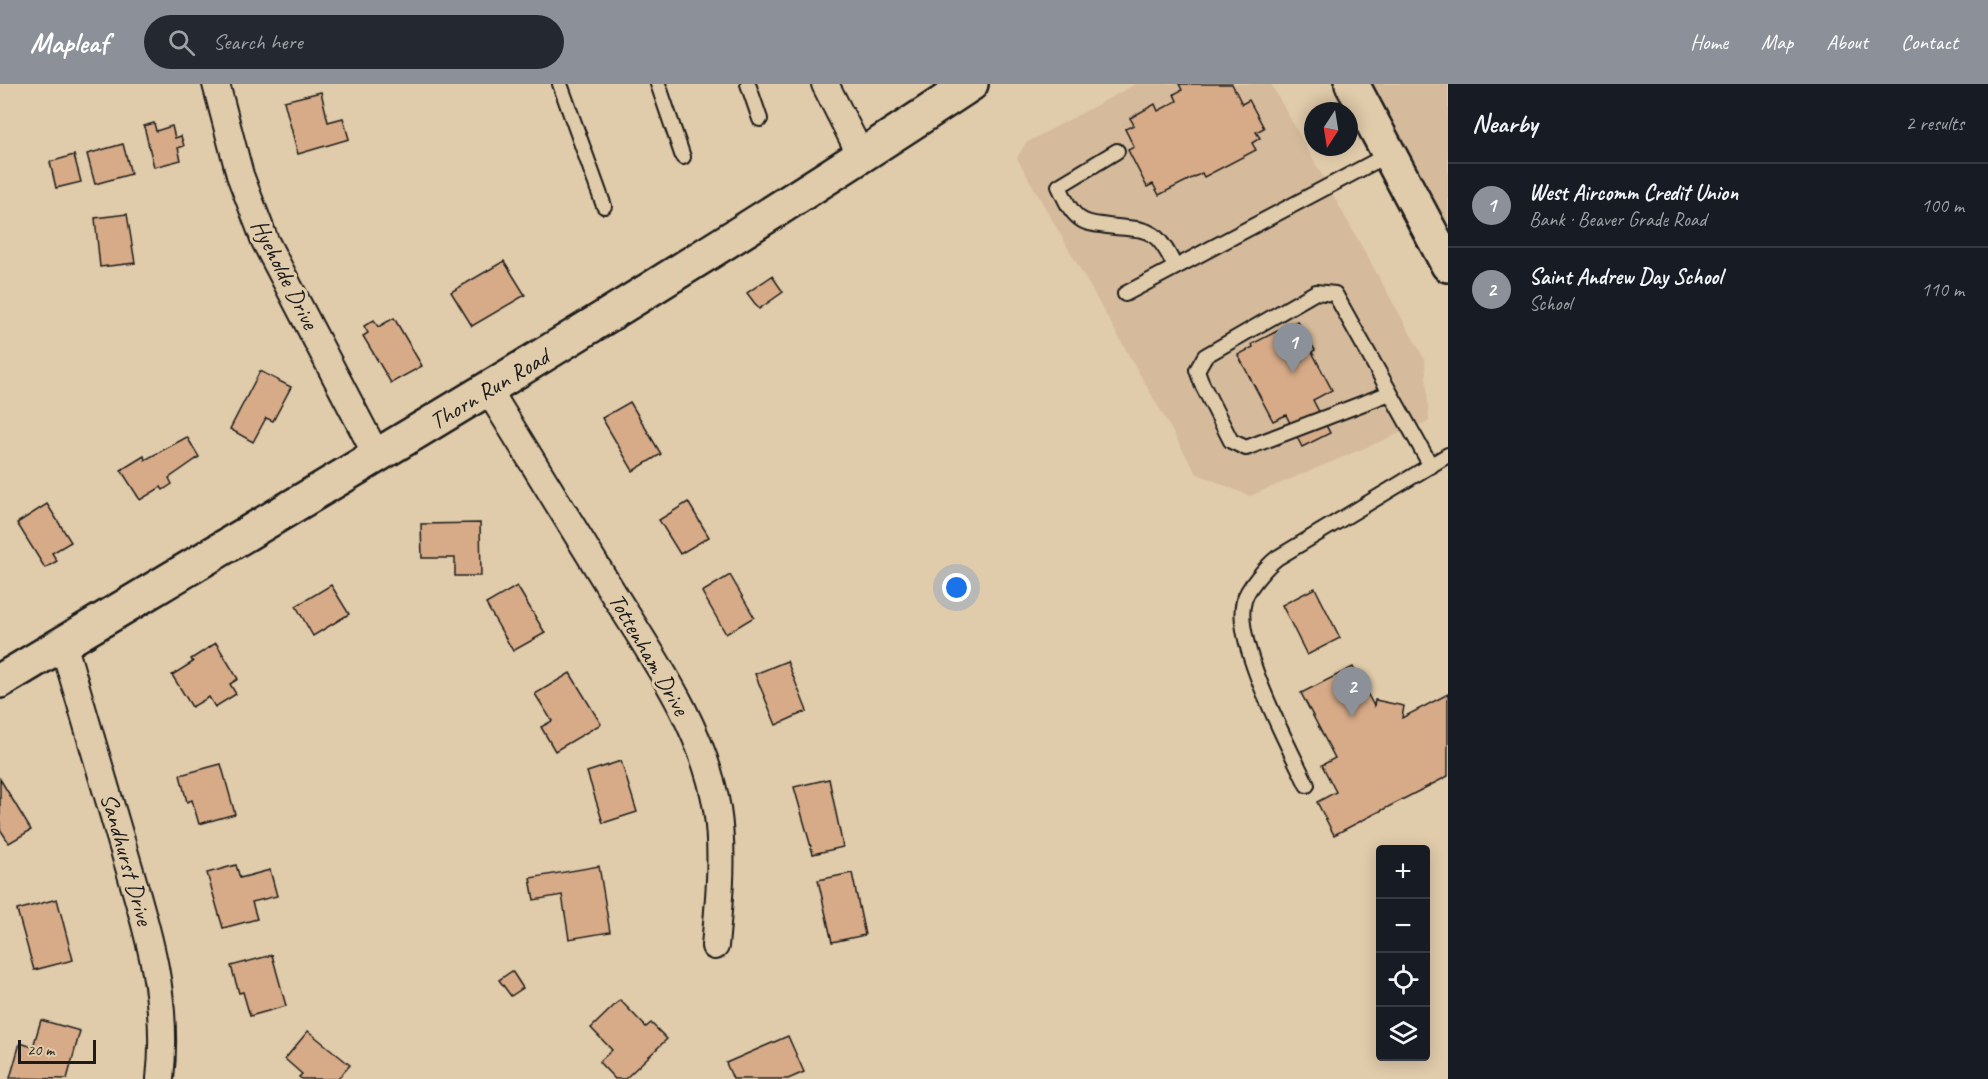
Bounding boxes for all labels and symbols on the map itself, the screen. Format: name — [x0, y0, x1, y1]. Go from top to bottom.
north arrow — [1304, 102, 1358, 156]
street label: Hyeholde Drive — [245, 214, 326, 336]
pin: 1 — [1274, 324, 1312, 373]
street label: Thorn Run Road — [424, 340, 557, 436]
your location — [942, 573, 971, 602]
street label: Tottenham Drive — [602, 588, 697, 722]
pin: 2 — [1332, 668, 1372, 717]
street label: Sandhurst Drive — [94, 790, 161, 930]
scale bar — [18, 1037, 96, 1064]

